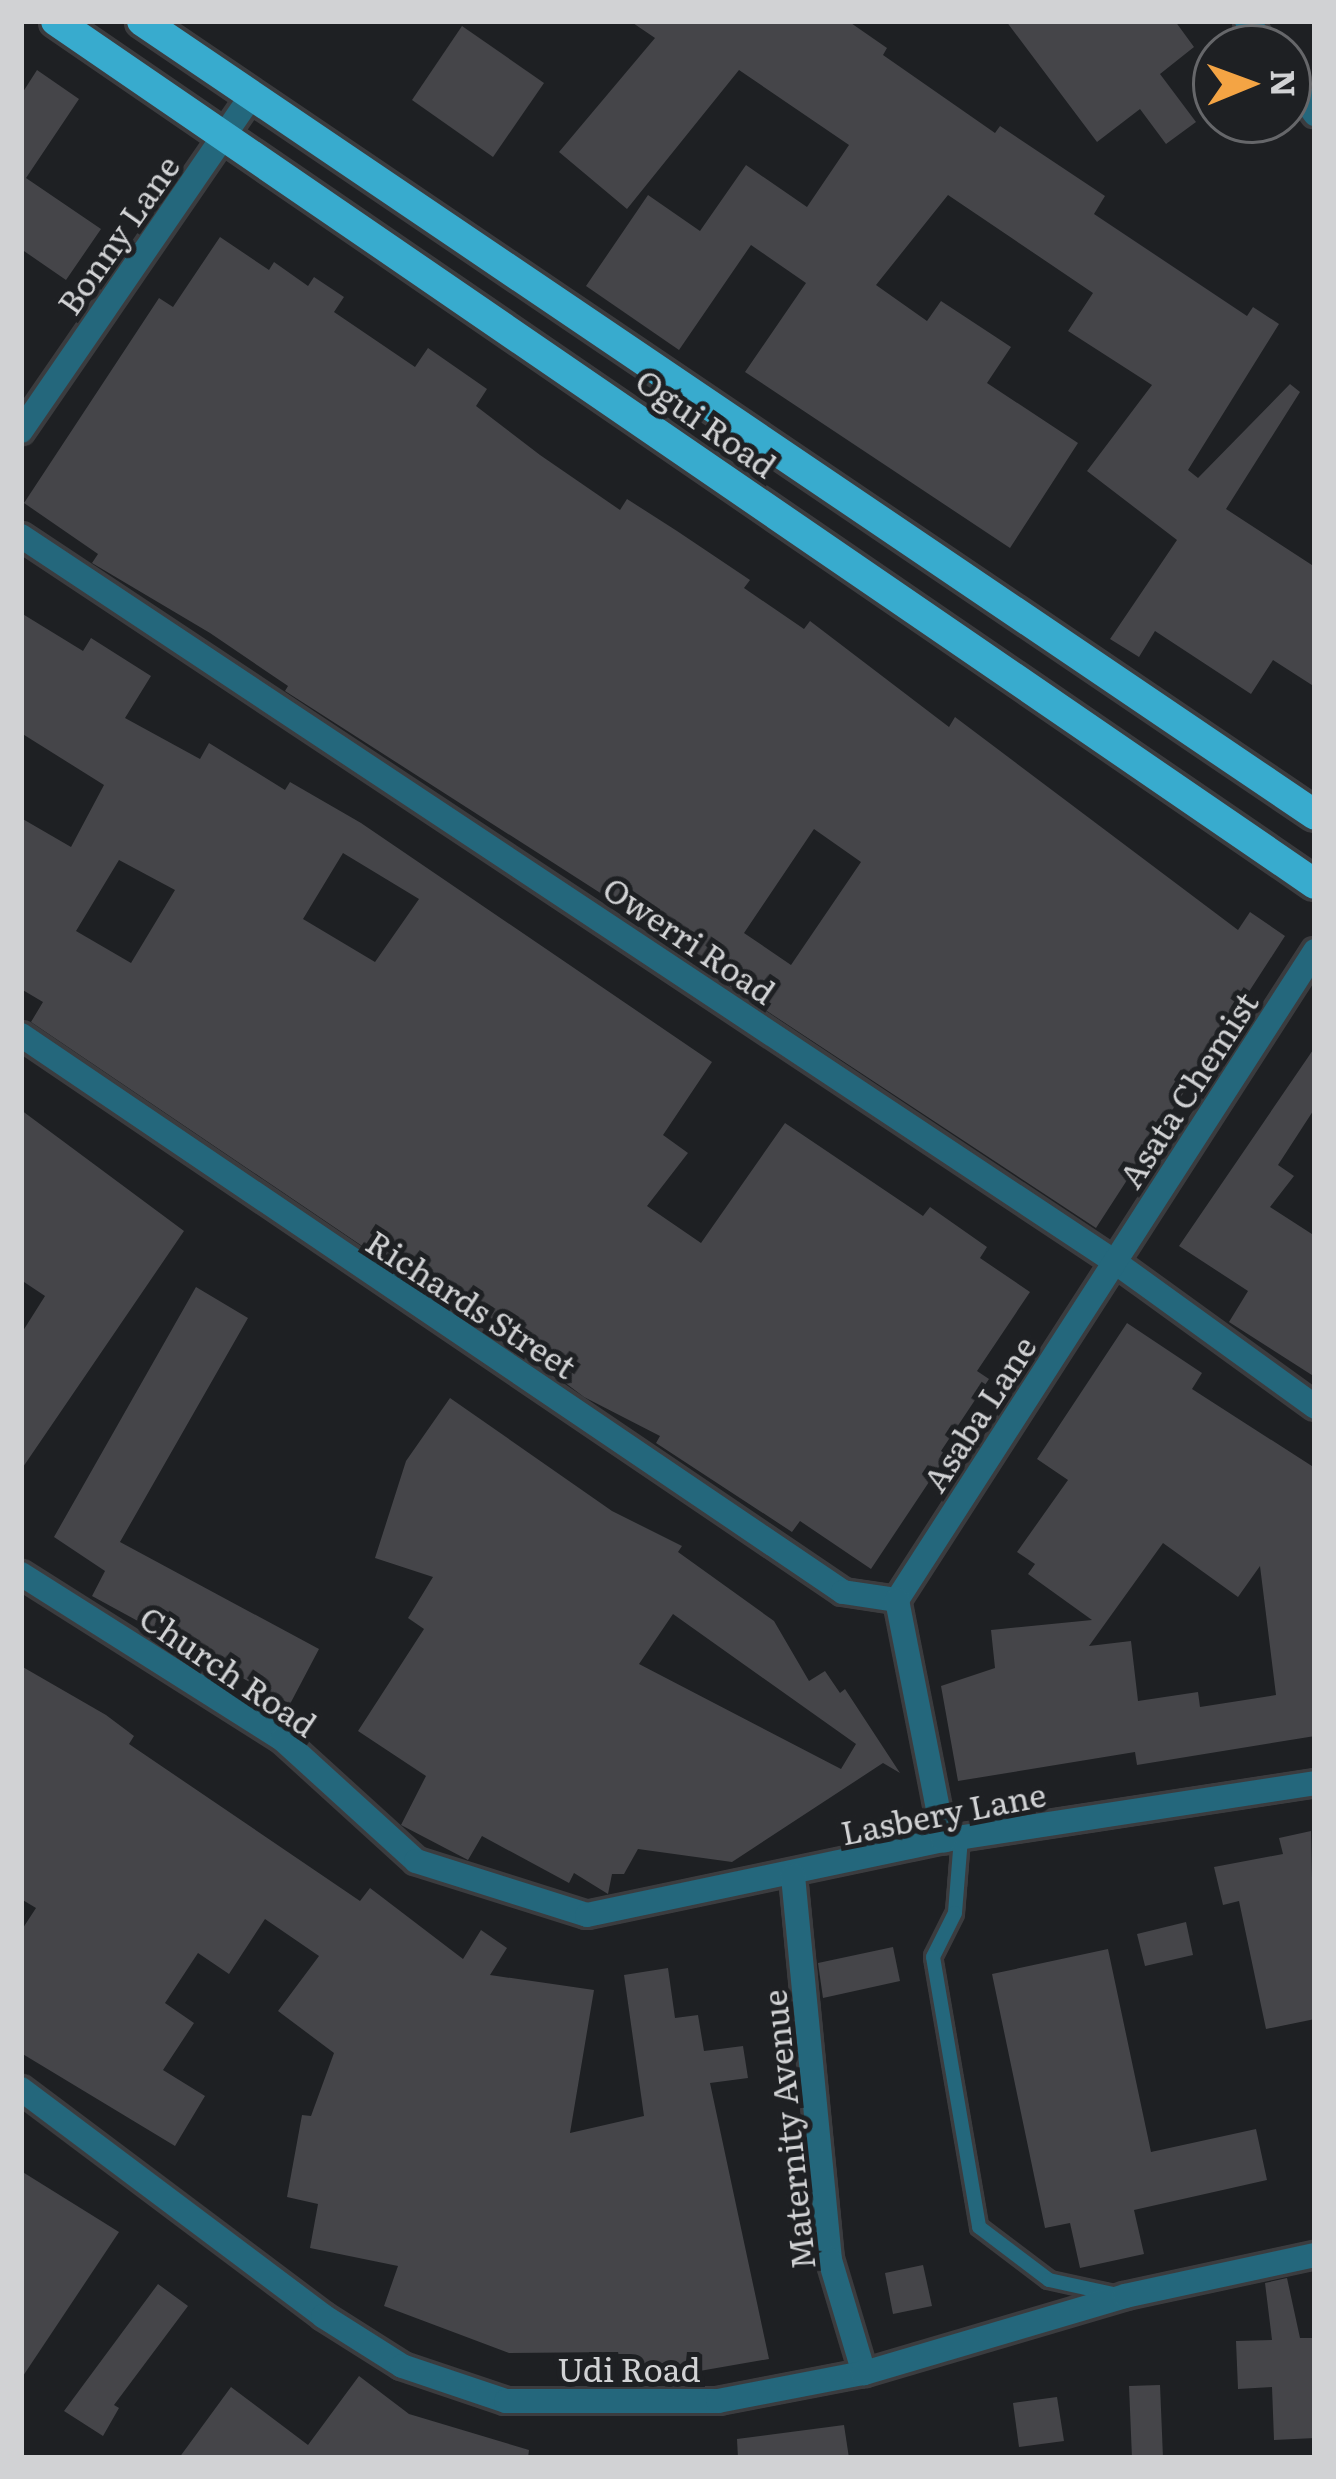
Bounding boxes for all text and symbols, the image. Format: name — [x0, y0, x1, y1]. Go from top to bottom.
north arrow — [1192, 24, 1312, 144]
text: N — [1261, 69, 1310, 98]
street label: Bonny Lane — [48, 147, 186, 321]
street label: Ogui Road — [629, 359, 785, 485]
street label: Owerri Road — [597, 867, 783, 1011]
street label: Asata Chemist — [1109, 984, 1265, 1194]
street label: Richards Street — [360, 1221, 584, 1385]
street label: Asaba Lane — [913, 1328, 1043, 1498]
street label: Church Road — [133, 1596, 325, 1744]
street label: Lasbery Lane — [837, 1773, 1049, 1851]
street label: Maternity Avenue — [753, 1988, 821, 2272]
street label: Udi Road — [557, 2348, 701, 2388]

